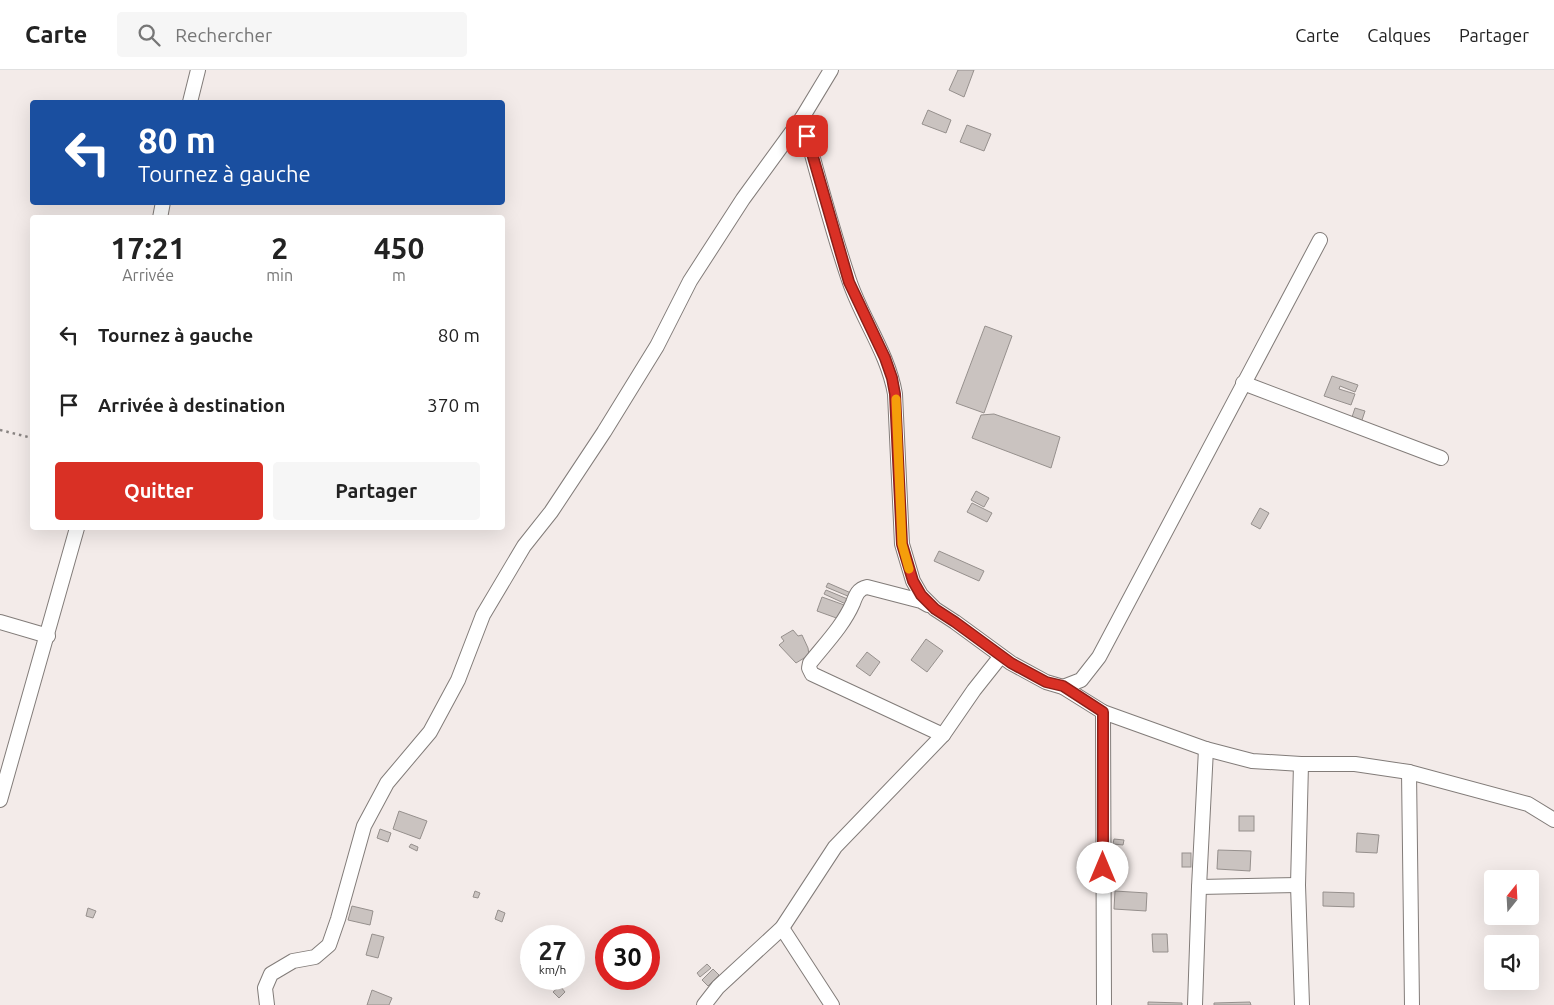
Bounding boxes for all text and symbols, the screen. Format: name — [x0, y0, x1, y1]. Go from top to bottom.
search box — [117, 12, 467, 57]
text: Carte — [25, 21, 87, 48]
icon: search — [135, 21, 163, 49]
text: Rechercher — [175, 24, 272, 46]
text: Carte — [1295, 25, 1339, 45]
text: Calques — [1367, 25, 1431, 45]
text: Partager — [1459, 25, 1529, 45]
pin — [786, 115, 828, 157]
icon: left — [55, 120, 120, 185]
text: 80 m — [138, 120, 216, 160]
icon: arrive — [793, 122, 821, 150]
text: Tournez à gauche — [138, 161, 311, 186]
text: 17:21 — [111, 231, 186, 265]
text: 2 — [271, 231, 288, 265]
text: 450 — [374, 231, 424, 265]
text: Arrivée — [122, 266, 174, 284]
text: min — [266, 266, 293, 284]
text: m — [392, 266, 406, 284]
icon: left — [55, 321, 83, 349]
text: Tournez à gauche — [98, 324, 253, 346]
text: 80 m — [438, 324, 480, 346]
icon: arrive — [55, 391, 83, 419]
text: Arrivée à destination — [98, 394, 285, 416]
text: 370 m — [427, 394, 480, 416]
button: Quitter — [55, 462, 263, 520]
button: Partager — [273, 462, 480, 520]
position arrow — [1076, 841, 1128, 893]
north arrow — [1484, 870, 1539, 925]
map controls — [1484, 870, 1539, 990]
speed limit sign: 30 — [595, 925, 660, 990]
button: sound — [1484, 935, 1539, 990]
text: 27 — [538, 937, 567, 965]
text: km/h — [539, 963, 566, 976]

